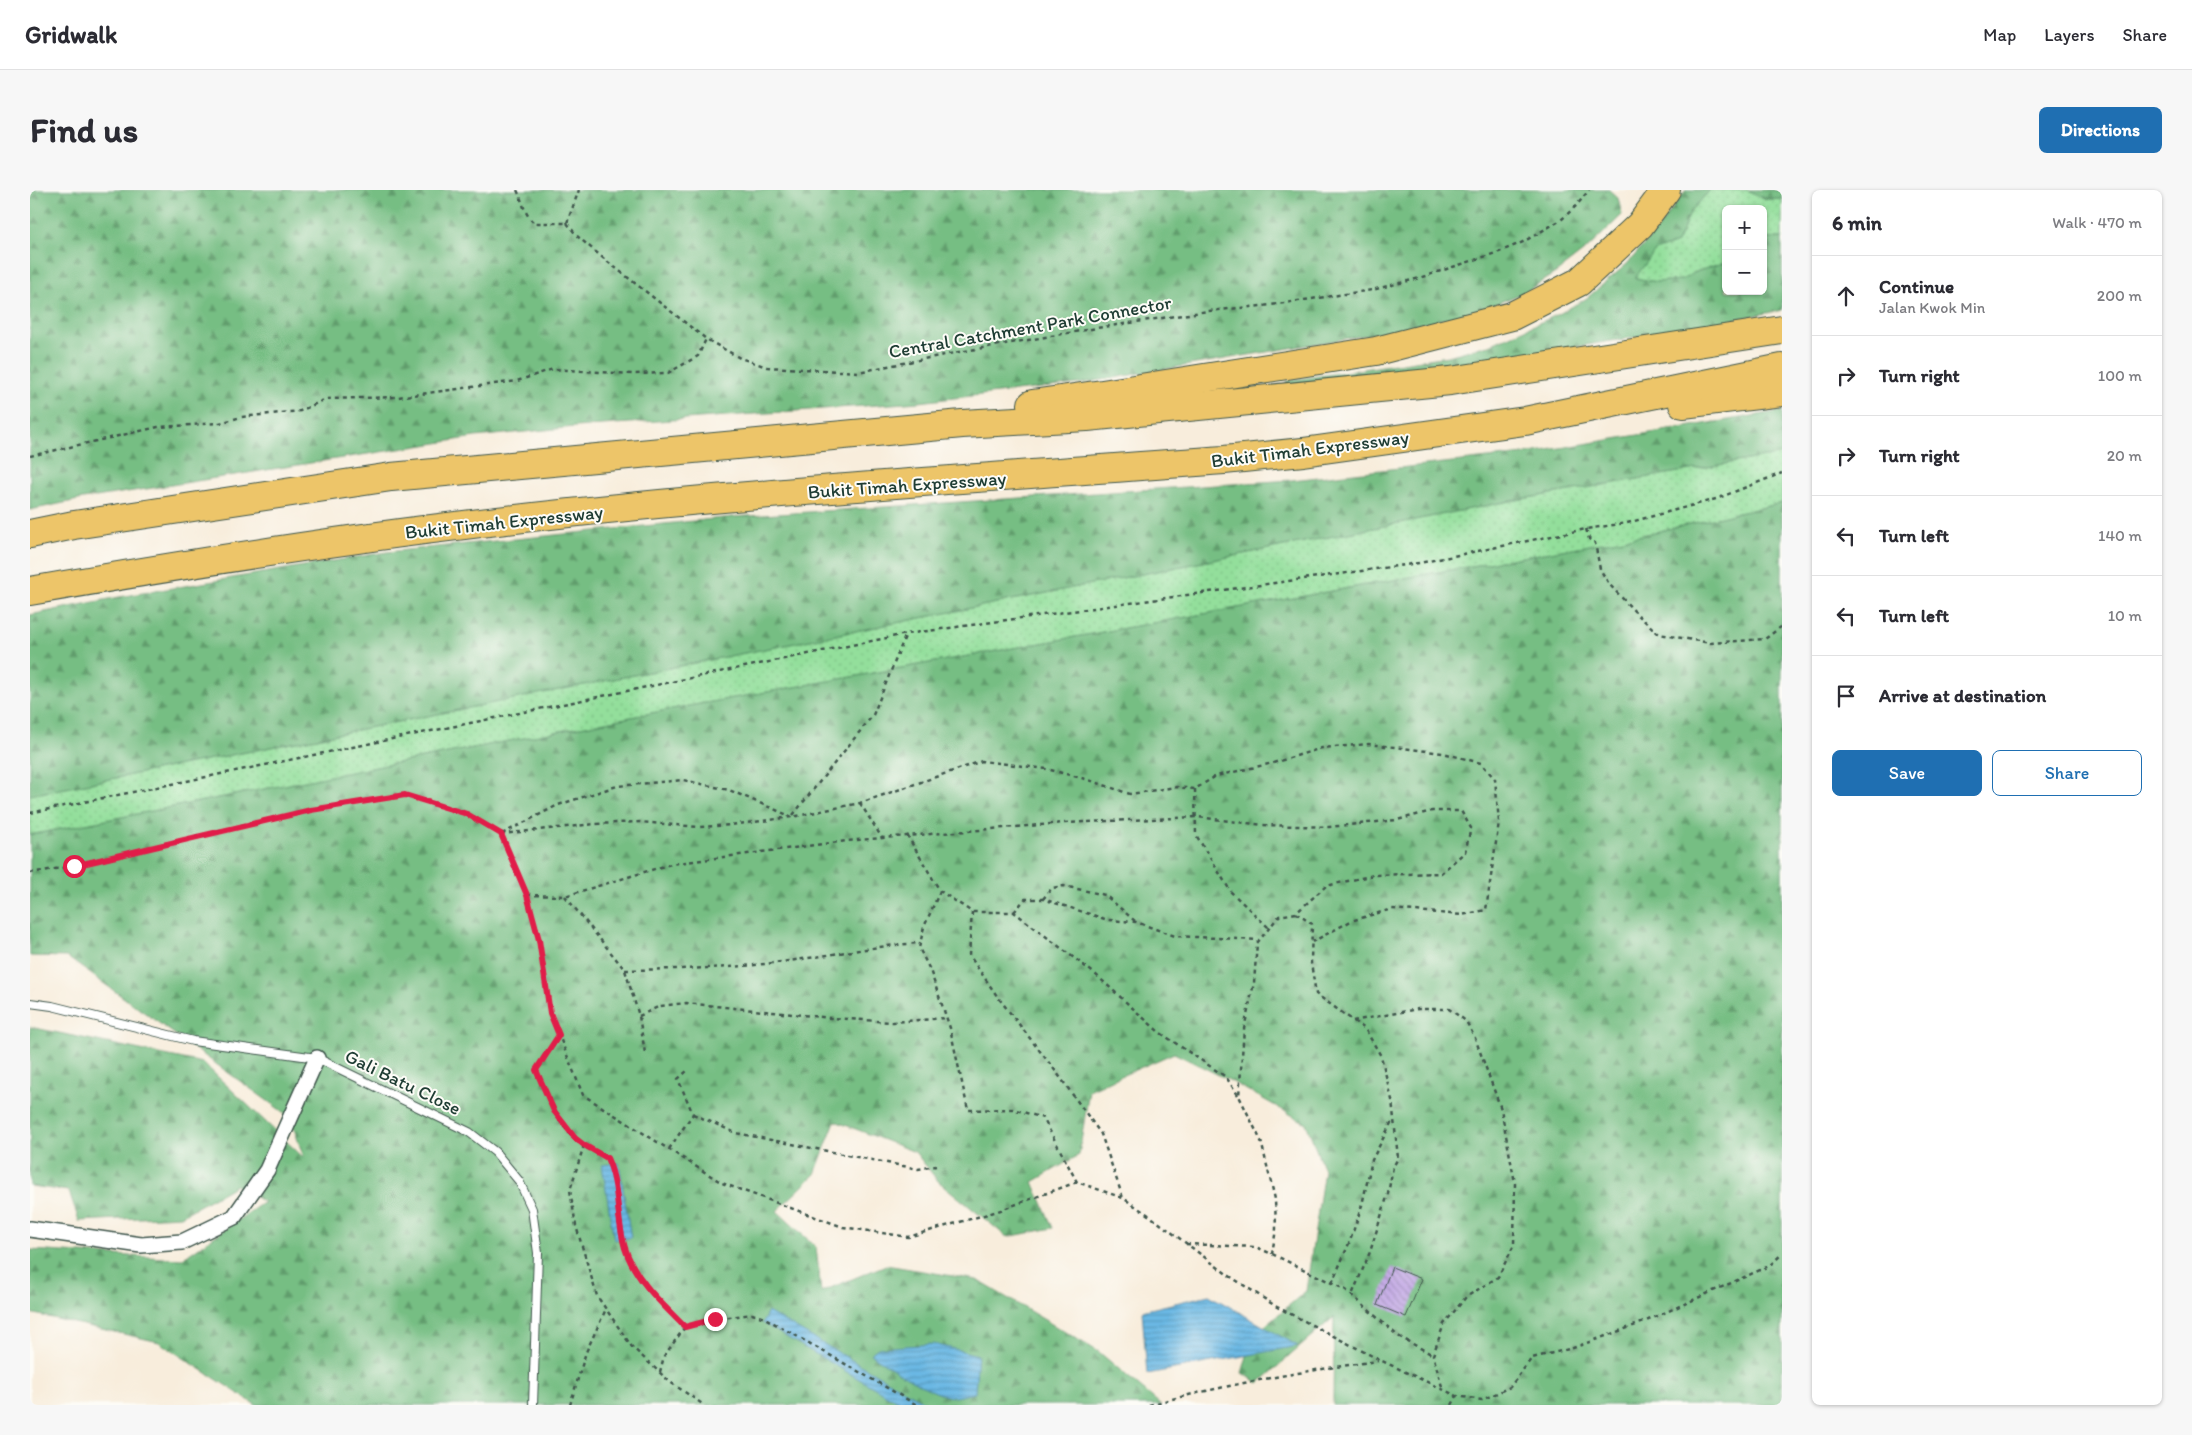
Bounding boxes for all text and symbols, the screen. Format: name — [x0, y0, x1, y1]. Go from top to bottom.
text: Gridwalk — [25, 20, 117, 49]
text: Map — [1983, 24, 2016, 46]
text: Layers — [2044, 24, 2094, 46]
text: Share — [2122, 24, 2167, 46]
button: Directions — [2039, 107, 2162, 153]
text: Find us — [30, 109, 138, 151]
map controls — [1722, 205, 1767, 295]
button: + — [1722, 205, 1767, 250]
text: 6 min — [1832, 210, 1882, 235]
text: Walk · 470 m — [2052, 213, 2142, 232]
button: − — [1722, 250, 1767, 295]
text: Continue — [1879, 275, 1954, 298]
icon: ahead — [1832, 282, 1860, 310]
text: 200 m — [2097, 286, 2142, 305]
street label: Central Catchment Park Connector — [887, 291, 1174, 363]
text: Jalan Kwok Min — [1879, 298, 1985, 317]
icon: right — [1832, 362, 1860, 390]
text: Turn right — [1879, 364, 1960, 387]
text: 100 m — [2098, 366, 2142, 385]
street label: Bukit Timah Expressway — [1210, 425, 1410, 473]
icon: right — [1832, 442, 1860, 470]
text: Turn right — [1879, 444, 1960, 467]
text: 20 m — [2107, 446, 2142, 465]
street label: Bukit Timah Expressway — [807, 467, 1007, 503]
street label: Bukit Timah Expressway — [404, 500, 604, 544]
icon: left — [1832, 522, 1860, 550]
text: Turn left — [1879, 524, 1949, 547]
text: 140 m — [2098, 526, 2142, 545]
icon: left — [1832, 602, 1860, 630]
text: Turn left — [1879, 604, 1949, 627]
text: 10 m — [2108, 606, 2142, 625]
icon: arrive — [1832, 682, 1860, 710]
text: Arrive at destination — [1879, 684, 2046, 707]
button: Save — [1832, 750, 1982, 796]
button: Share — [1992, 750, 2142, 796]
route start — [63, 855, 86, 878]
street label: Gali Batu Close — [341, 1044, 465, 1120]
route end — [704, 1308, 727, 1331]

